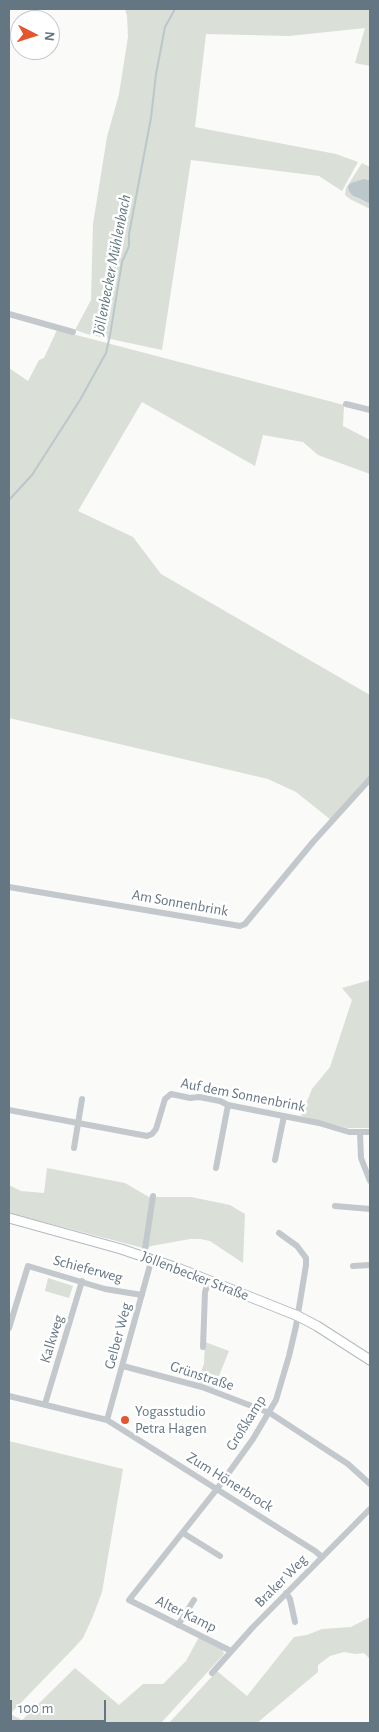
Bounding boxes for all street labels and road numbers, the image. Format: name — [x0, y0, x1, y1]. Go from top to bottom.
street label: Am Sonnenbrink — [130, 886, 230, 920]
street label: Auf dem Sonnenbrink — [179, 1074, 307, 1116]
street label: Jöllenbecker Straße — [139, 1247, 251, 1305]
street label: Schieferweg — [51, 1251, 125, 1287]
street label: Gelber Weg — [100, 1301, 136, 1371]
street label: Kalkweg — [36, 1313, 68, 1365]
street label: Grünstraße — [168, 1357, 236, 1395]
street label: Großkamp — [222, 1392, 270, 1454]
street label: Zum Hönerbrock — [183, 1448, 277, 1516]
street label: Braker Weg — [251, 1551, 311, 1611]
street label: Alter Kamp — [153, 1592, 219, 1636]

